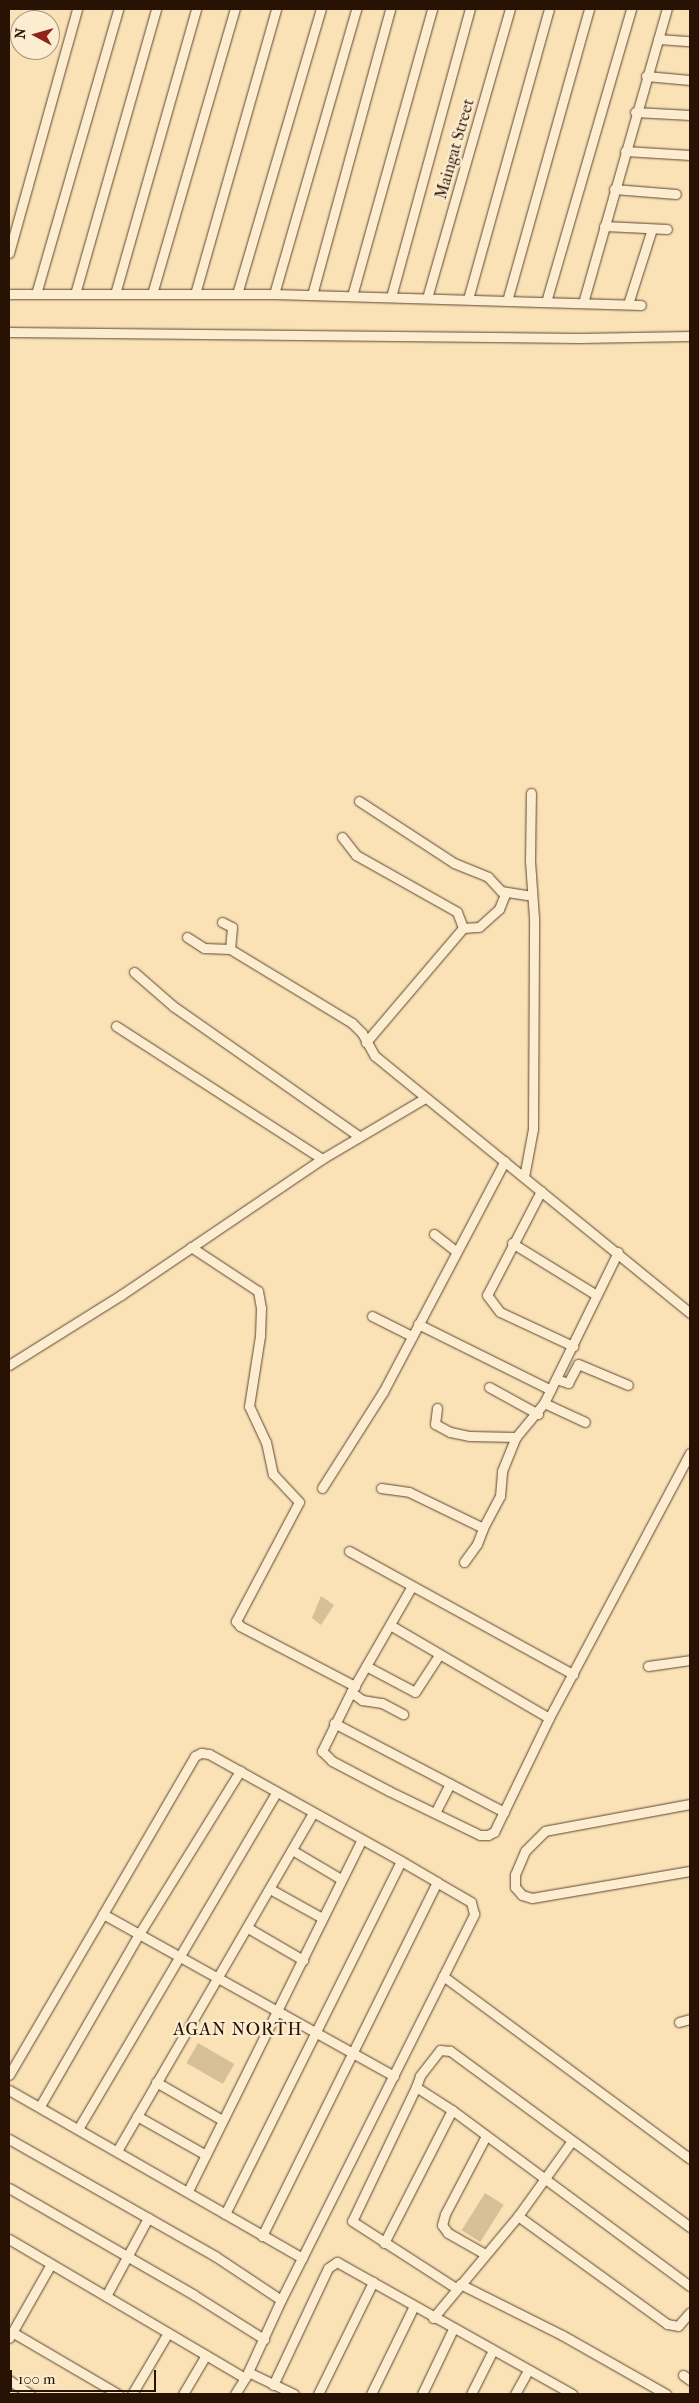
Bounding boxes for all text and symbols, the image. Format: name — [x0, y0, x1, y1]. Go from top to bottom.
north arrow — [10, 10, 60, 60]
text: N — [12, 27, 30, 40]
street label: Maingat Street — [432, 97, 478, 201]
district label: AGAN NORTH — [172, 2019, 304, 2041]
scale bar — [12, 2360, 159, 2392]
text: 100 m — [18, 2370, 56, 2388]

